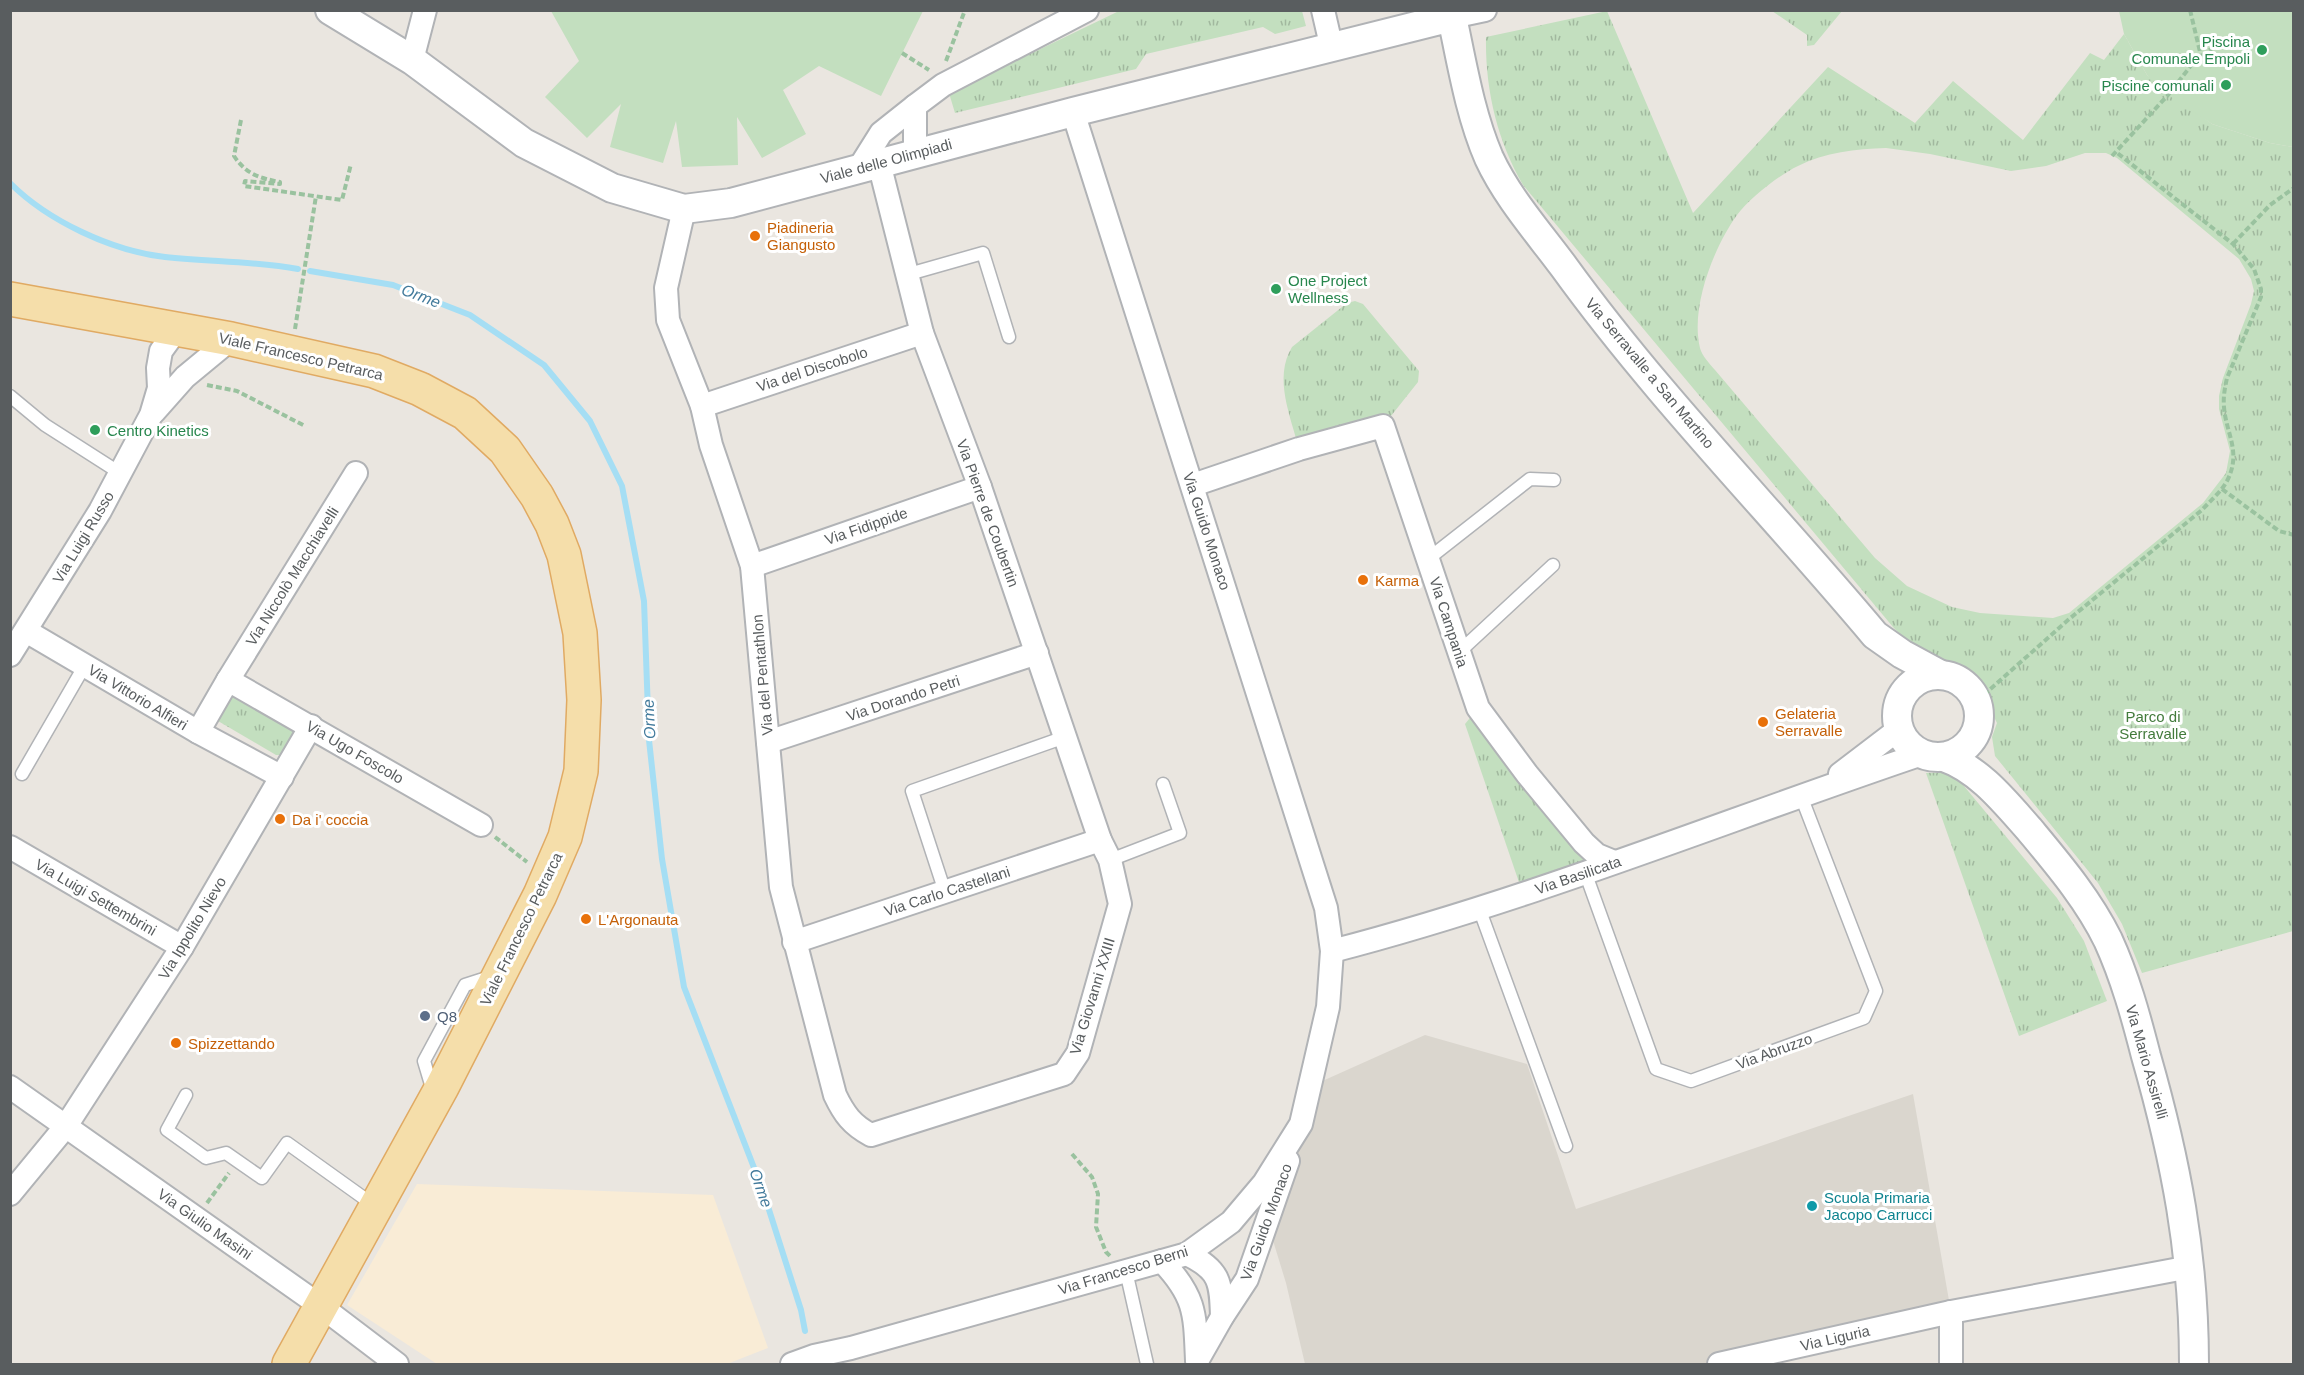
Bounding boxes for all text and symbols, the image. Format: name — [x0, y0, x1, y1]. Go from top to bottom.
place label: Piscina Comunale Empoli — [2132, 33, 2251, 67]
marker: Piscina Comunale Empoli — [2255, 43, 2269, 57]
place label: Piscine comunali — [2101, 77, 2214, 94]
marker: Piscine comunali — [2219, 78, 2233, 92]
street label: Viale delle Olimpiadi — [818, 135, 954, 187]
place label: Piadineria Giangusto — [767, 219, 835, 253]
marker: Piadineria Giangusto — [748, 229, 762, 243]
place label: One Project Wellness — [1288, 272, 1368, 306]
water label: Orme — [399, 281, 443, 311]
marker: One Project Wellness — [1269, 282, 1283, 296]
street label: Via Serravalle a San Martino — [1582, 295, 1718, 451]
street label: Viale Francesco Petrarca — [217, 329, 385, 383]
street label: Via del Discobolo — [754, 343, 870, 395]
place label: Centro Kinetics — [107, 422, 209, 439]
marker: Centro Kinetics — [88, 423, 102, 437]
street label: Via Pierre de Coubertin — [953, 437, 1023, 589]
street label: Via Guido Monaco — [1180, 470, 1234, 592]
street label: Via Luigi Russo — [49, 488, 117, 586]
street label: Via Niccolò Macchiavelli — [242, 503, 342, 649]
street label: Via Fidippide — [822, 504, 910, 548]
place label: Karma — [1375, 572, 1420, 589]
marker: Karma — [1356, 573, 1370, 587]
street label: Via Campania — [1426, 575, 1472, 670]
street label: Via del Pentathlon — [748, 614, 776, 736]
street label: Via Vittorio Alfieri — [85, 661, 191, 733]
street label: Via Dorando Petri — [844, 672, 962, 724]
water label: Orme — [639, 698, 659, 739]
place label: Gelateria Serravalle — [1775, 705, 1843, 739]
park label: Parco di Serravalle — [2119, 708, 2187, 742]
marker: Gelateria Serravalle — [1756, 715, 1770, 729]
street label: Via Ugo Foscolo — [303, 717, 407, 787]
place label: Da i' coccia — [292, 811, 369, 828]
marker: Da i' coccia — [273, 812, 287, 826]
street label: Viale Francesco Petrarca — [477, 849, 566, 1008]
street label: Via Basilicata — [1533, 852, 1624, 898]
street label: Via Luigi Settembrini — [32, 855, 160, 939]
street label: Via Carlo Castellani — [882, 863, 1012, 919]
street label: Via Ippolito Nievo — [155, 874, 229, 982]
place label: L'Argonauta — [598, 911, 679, 928]
marker: L'Argonauta — [579, 912, 593, 926]
street label: Via Giovanni XXIII — [1066, 935, 1118, 1057]
street label: Via Mario Assirelli — [2123, 1003, 2171, 1121]
place label: Q8 — [437, 1008, 457, 1025]
marker: Q8 — [418, 1009, 432, 1023]
street label: Via Abruzzo — [1734, 1029, 1814, 1073]
place label: Spizzettando — [188, 1035, 275, 1052]
marker: Spizzettando — [169, 1036, 183, 1050]
street label: Via Guido Monaco — [1237, 1161, 1295, 1283]
water label: Orme — [746, 1166, 776, 1210]
street label: Via Giulio Masini — [154, 1185, 256, 1263]
place label: Scuola Primaria Jacopo Carrucci — [1824, 1189, 1932, 1223]
marker: Scuola Primaria Jacopo Carrucci — [1805, 1199, 1819, 1213]
street label: Via Francesco Berni — [1056, 1242, 1190, 1298]
street label: Via Liguria — [1799, 1322, 1872, 1354]

